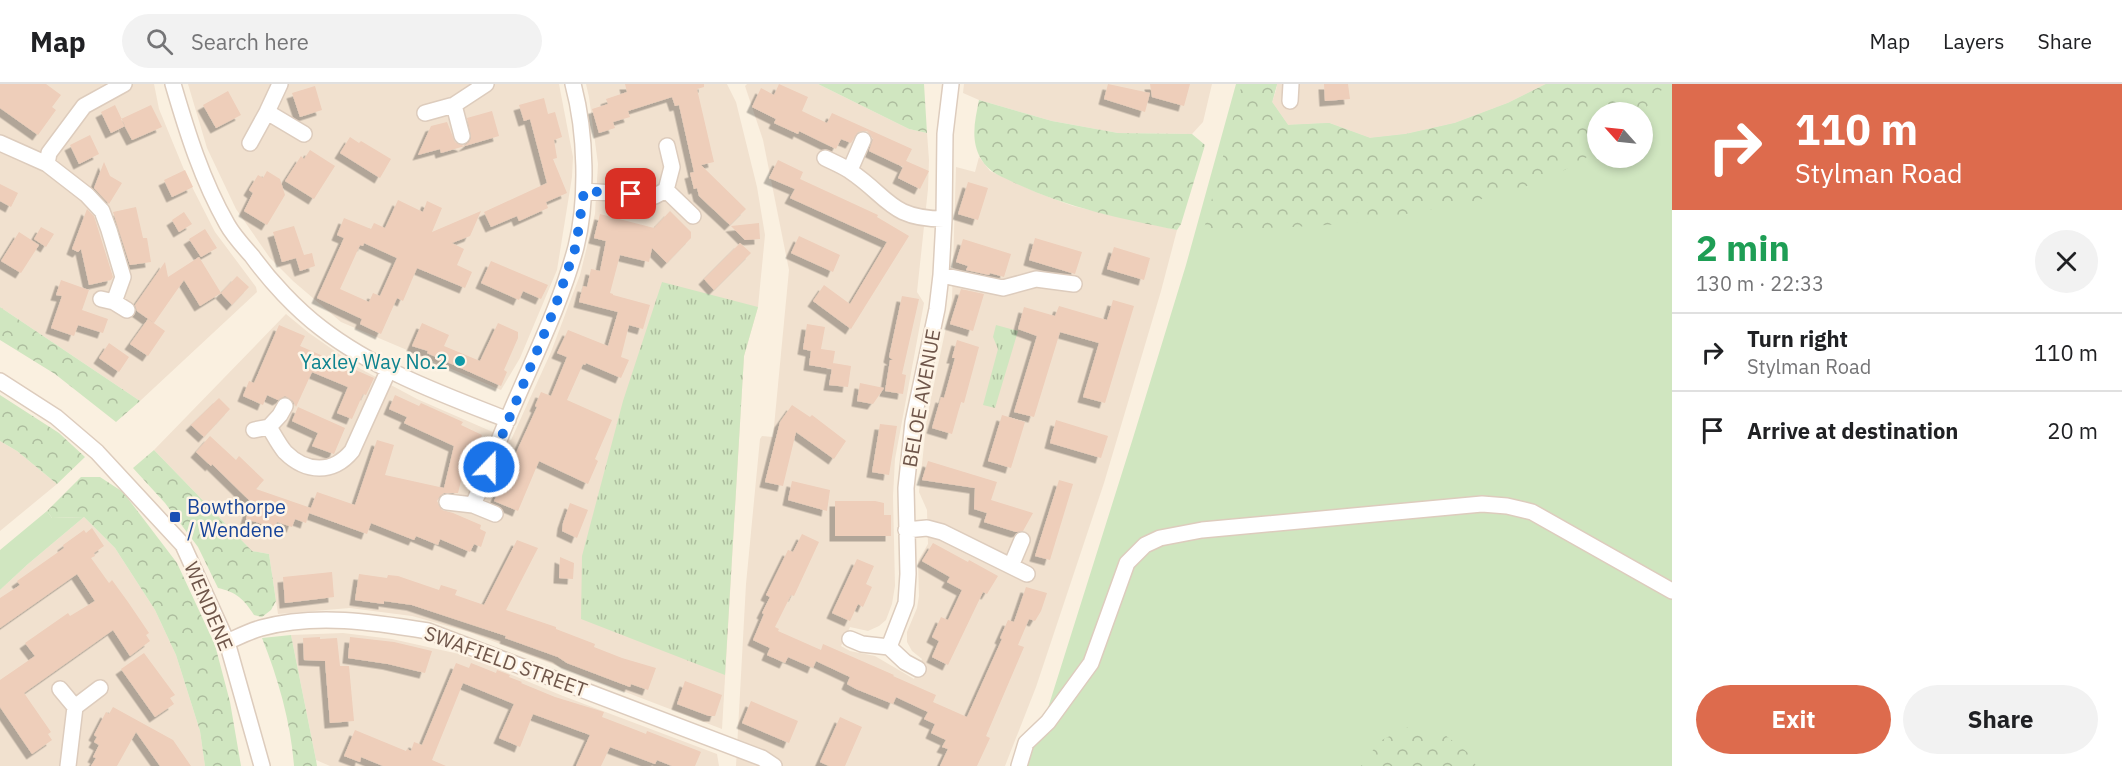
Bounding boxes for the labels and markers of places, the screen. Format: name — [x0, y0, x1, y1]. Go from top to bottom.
pin — [605, 168, 656, 219]
place label: Yaxley Way No.2 — [300, 348, 448, 375]
marker: Yaxley Way No.2 — [453, 354, 467, 368]
place label: Bowthorpe / Wendene — [187, 493, 286, 543]
marker: Bowthorpe / Wendene — [168, 510, 182, 524]

